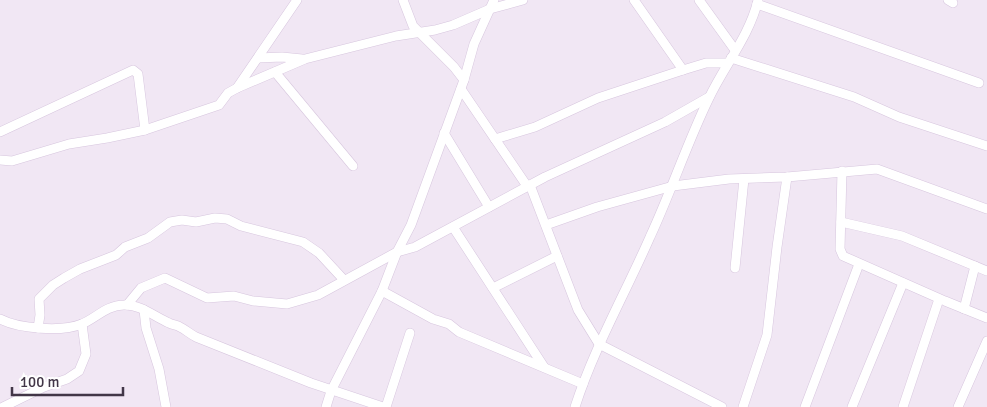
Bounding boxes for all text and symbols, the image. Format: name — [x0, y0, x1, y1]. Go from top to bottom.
scale bar — [12, 364, 124, 396]
text: 100 m — [20, 373, 60, 391]

